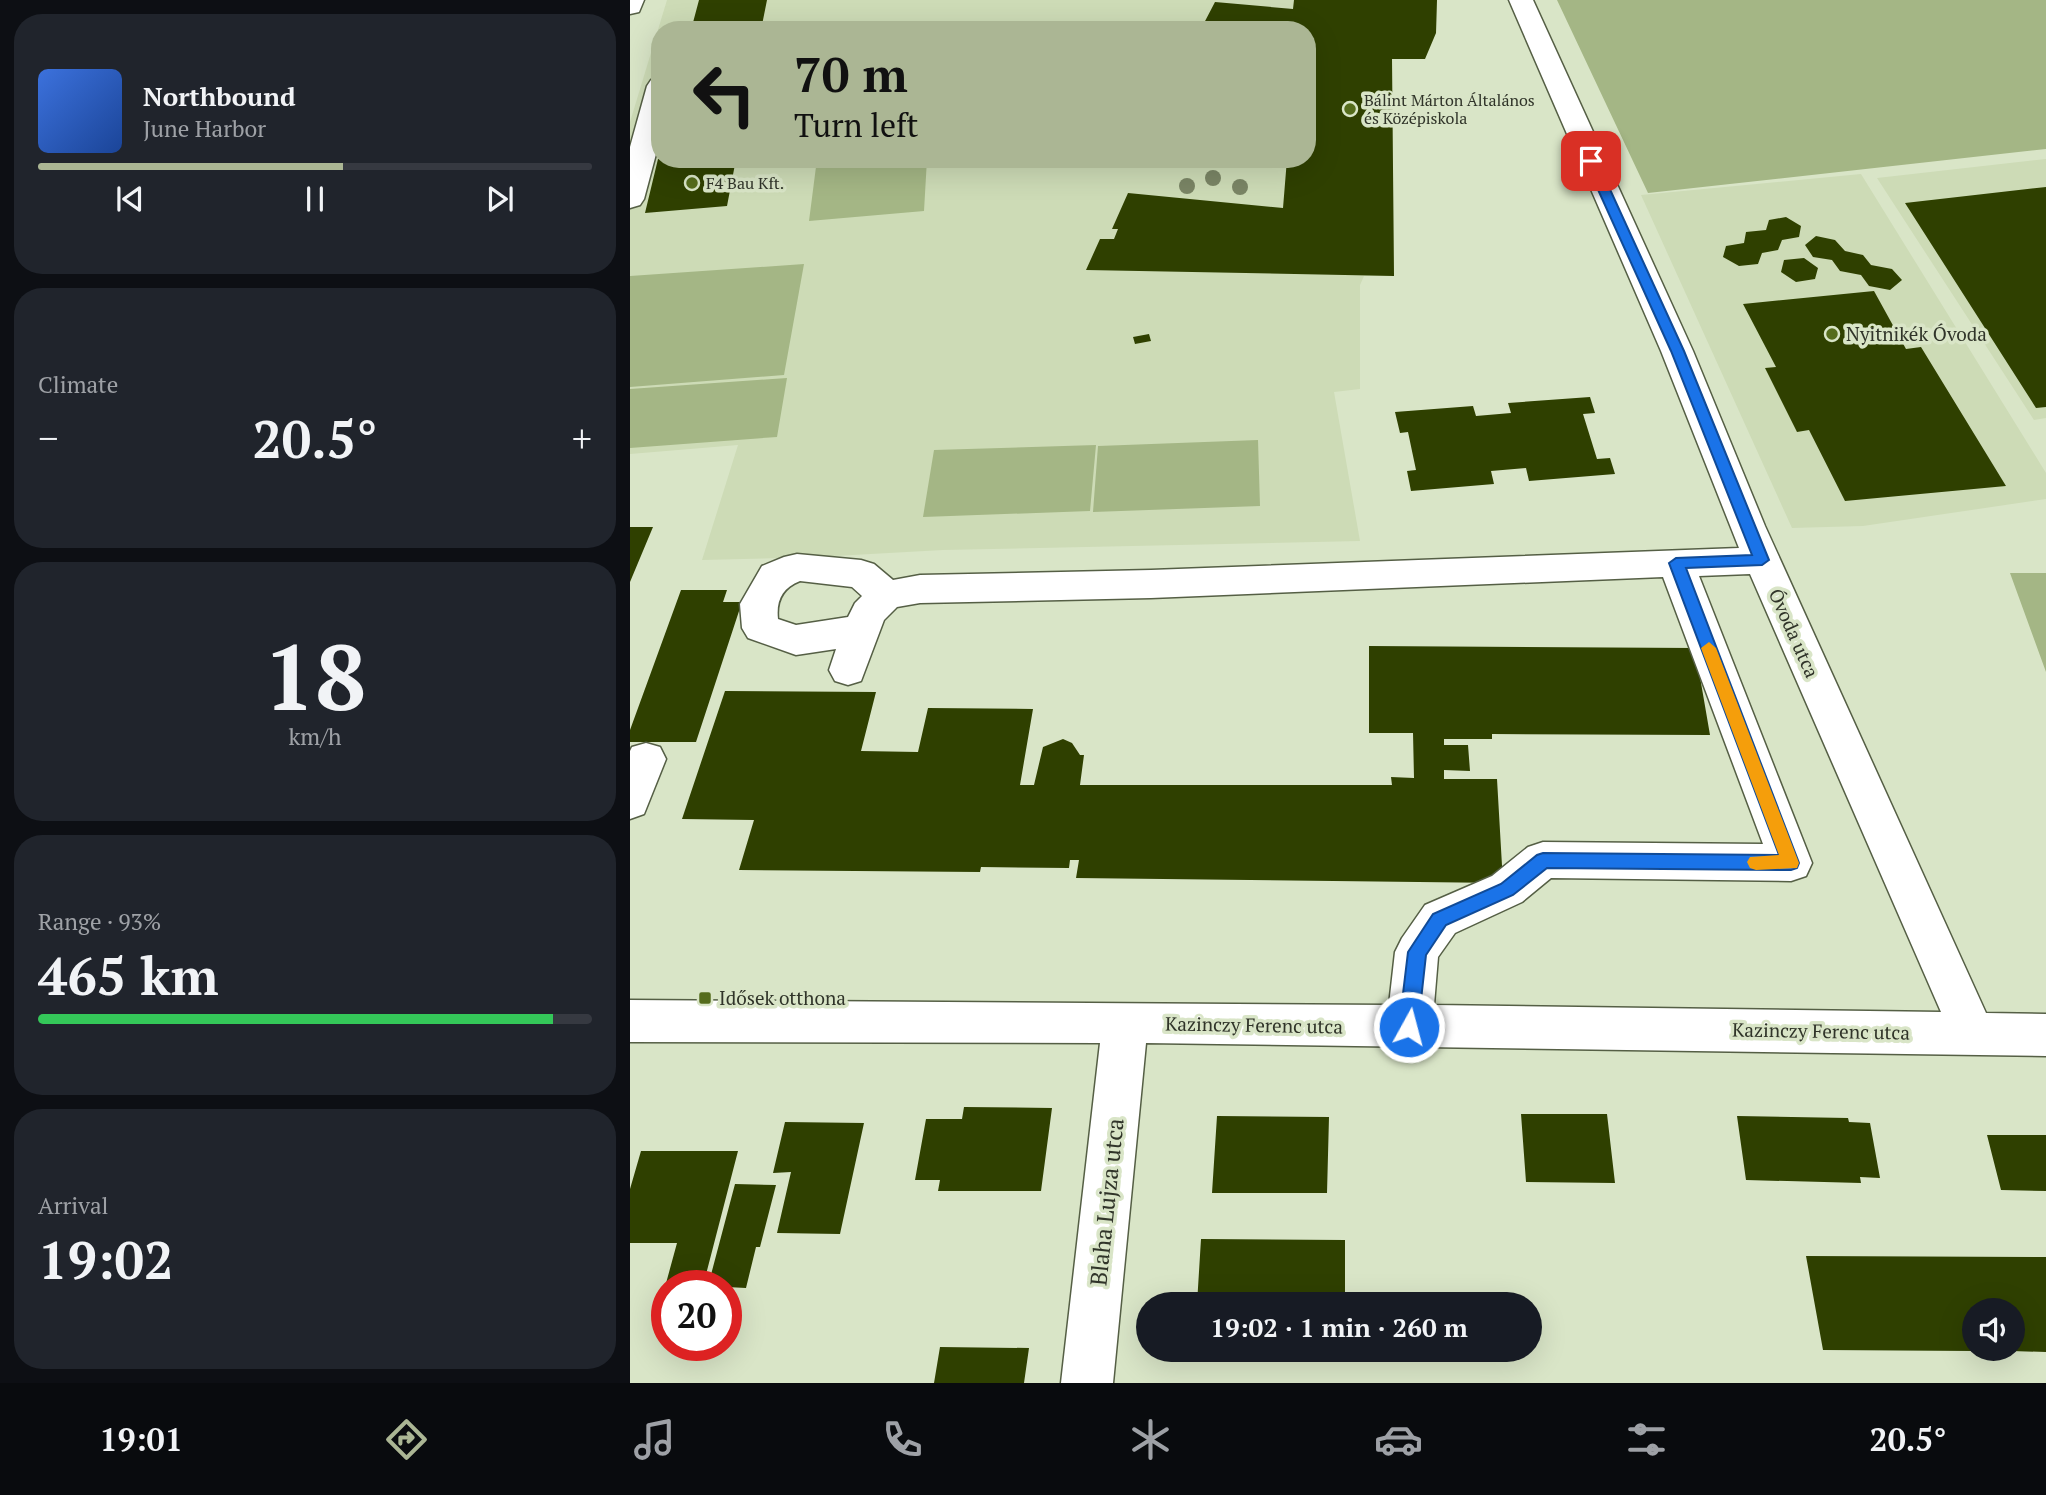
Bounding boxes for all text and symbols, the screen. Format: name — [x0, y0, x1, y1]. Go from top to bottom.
text: 70 m — [794, 41, 908, 106]
icon: left — [679, 49, 770, 140]
text: Northbound — [143, 79, 296, 113]
place label: Bálint Márton Általános és Középiskola — [1364, 89, 1535, 129]
marker: Bálint Márton Általános és Középiskola — [1342, 101, 1358, 117]
text: Turn left — [794, 104, 918, 146]
text: June Harbor — [143, 113, 266, 144]
pin — [1561, 131, 1621, 191]
icon: arrive — [1572, 142, 1610, 180]
place label: F4 Bau Kft. — [706, 172, 784, 194]
marker: F4 Bau Kft. — [684, 175, 700, 191]
icon: previous — [111, 180, 149, 218]
icon: pause — [296, 180, 334, 218]
icon: next — [481, 180, 519, 218]
place label: Nyitnikék Óvoda — [1846, 321, 1987, 346]
marker: Nyitnikék Óvoda — [1824, 326, 1840, 342]
text: Climate — [38, 369, 118, 400]
text: 20.5° — [252, 404, 378, 473]
text: − — [38, 413, 58, 463]
text: + — [572, 413, 592, 463]
street label: Óvoda utca — [1764, 584, 1825, 682]
text: 18 — [264, 615, 366, 736]
text: km/h — [288, 721, 342, 752]
text: Range · 93% — [38, 906, 161, 937]
text: 465 km — [38, 941, 219, 1010]
place label: Idősek otthona — [719, 985, 846, 1010]
marker: Idősek otthona — [697, 990, 713, 1006]
position arrow — [1372, 990, 1446, 1064]
street label: Kazinczy Ferenc utca — [1165, 1010, 1344, 1039]
street label: Kazinczy Ferenc utca — [1732, 1016, 1911, 1045]
street label: Blaha Lujza utca — [1082, 1116, 1131, 1287]
text: Arrival — [38, 1190, 109, 1221]
text: 19:02 — [38, 1225, 173, 1294]
speed limit sign: 20 — [651, 1270, 742, 1361]
map controls — [1962, 1298, 2025, 1361]
button: sound — [1962, 1298, 2025, 1361]
text: 19:02 · 1 min · 260 m — [1210, 1310, 1468, 1344]
icon: directions — [382, 1415, 431, 1464]
icon: music — [630, 1415, 679, 1464]
icon: phone — [878, 1415, 927, 1464]
icon: climate — [1126, 1415, 1175, 1464]
icon: car — [1374, 1415, 1423, 1464]
icon: filters — [1622, 1415, 1671, 1464]
text: 19:01 — [99, 1418, 183, 1460]
text: 20.5° — [1870, 1418, 1947, 1460]

